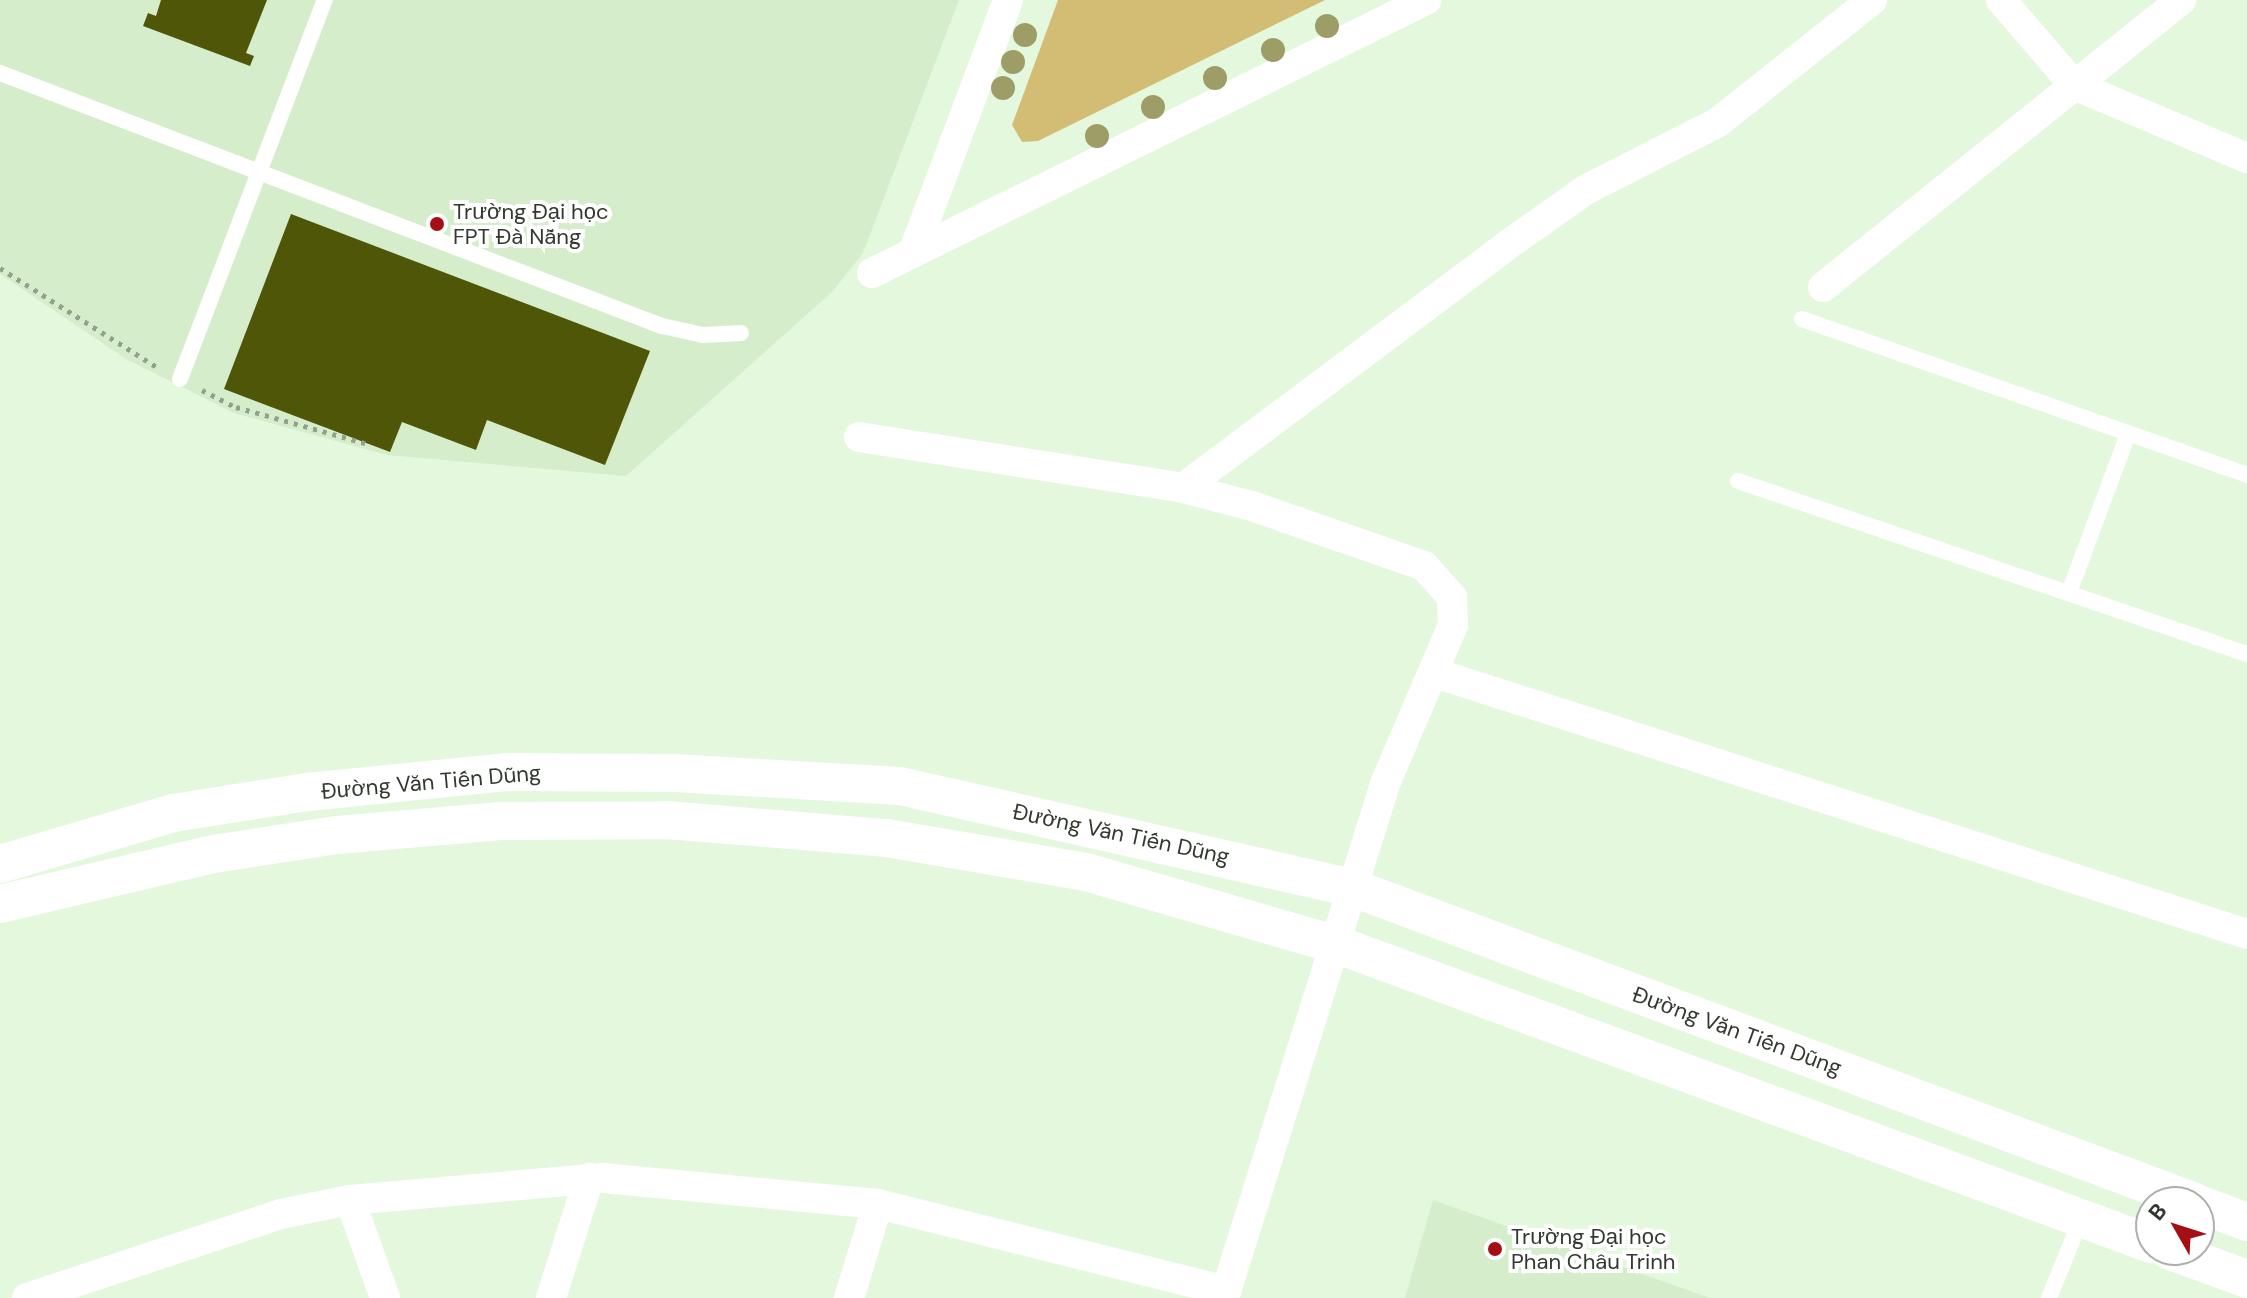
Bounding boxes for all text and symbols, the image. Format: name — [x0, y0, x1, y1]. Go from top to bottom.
place label: Trường Đại học FPT Đà Nẵng — [453, 198, 609, 250]
marker: Trường Đại học FPT Đà Nẵng — [428, 215, 446, 233]
street label: Đường Văn Tiến Dũng — [320, 759, 542, 805]
street label: Đường Văn Tiến Dũng — [1010, 798, 1232, 870]
street label: Đường Văn Tiến Dũng — [1629, 981, 1845, 1081]
north arrow — [2135, 1186, 2215, 1266]
text: B — [2142, 1197, 2173, 1226]
place label: Trường Đại học Phan Châu Trinh — [1511, 1223, 1675, 1274]
marker: Trường Đại học Phan Châu Trinh — [1486, 1240, 1504, 1258]

